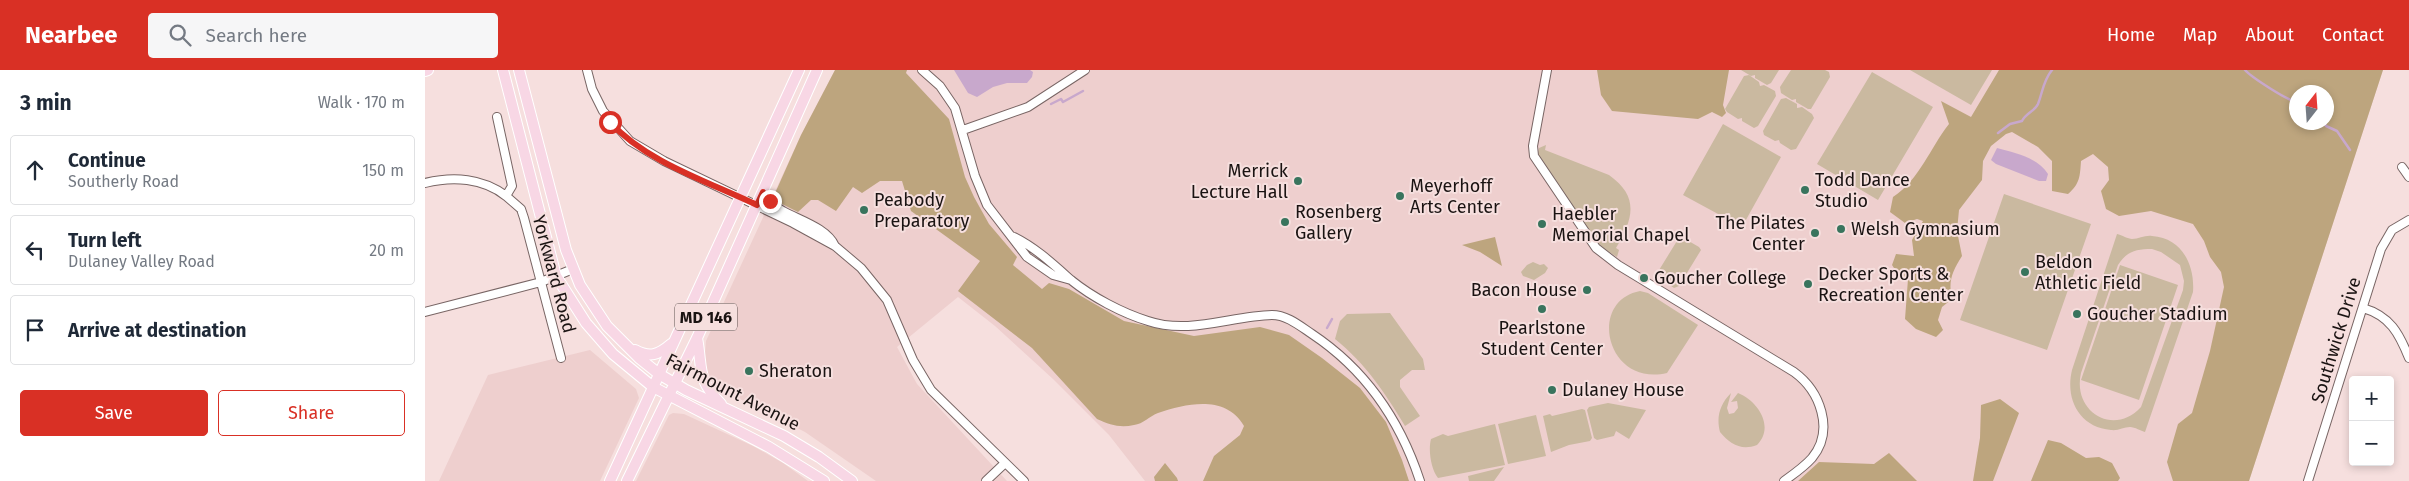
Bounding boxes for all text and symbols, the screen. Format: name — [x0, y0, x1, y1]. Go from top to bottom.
search box — [148, 13, 498, 58]
text: Nearbee — [25, 21, 118, 49]
icon: search — [166, 21, 194, 49]
text: Search here — [206, 24, 307, 47]
text: Home — [2107, 24, 2155, 46]
text: Map — [2183, 24, 2217, 46]
text: About — [2245, 24, 2294, 46]
text: Contact — [2322, 24, 2384, 46]
north arrow — [2289, 85, 2334, 130]
text: 3 min — [20, 90, 72, 116]
text: Walk · 170 m — [318, 93, 405, 112]
route start — [599, 111, 622, 134]
text: Continue — [68, 149, 146, 172]
icon: ahead — [21, 156, 49, 184]
place label: Merrick Lecture Hall — [1191, 160, 1289, 203]
text: 150 m — [362, 161, 404, 180]
place label: Todd Dance Studio — [1815, 169, 1910, 212]
text: Southerly Road — [68, 172, 179, 191]
marker: Merrick Lecture Hall — [1292, 175, 1304, 187]
place label: Meyerhoff Arts Center — [1410, 175, 1500, 218]
marker: Todd Dance Studio — [1799, 184, 1811, 196]
place label: Peabody Preparatory — [874, 189, 969, 232]
route end — [759, 190, 782, 213]
marker: Meyerhoff Arts Center — [1394, 190, 1406, 202]
place label: Rosenberg Gallery — [1295, 201, 1382, 244]
place label: Haebler Memorial Chapel — [1552, 203, 1689, 246]
marker: Peabody Preparatory — [858, 204, 870, 216]
street label: Yorkward Road — [528, 212, 580, 336]
place label: The Pilates Center — [1716, 212, 1805, 255]
marker: Rosenberg Gallery — [1279, 216, 1291, 228]
marker: Haebler Memorial Chapel — [1536, 218, 1548, 230]
place label: Welsh Gymnasium — [1851, 218, 2000, 240]
marker: Welsh Gymnasium — [1835, 223, 1847, 235]
marker: The Pilates Center — [1809, 227, 1821, 239]
text: Turn left — [68, 229, 142, 252]
icon: left — [21, 236, 49, 264]
text: 20 m — [369, 241, 404, 260]
place label: Beldon Athletic Field — [2035, 251, 2141, 294]
text: Dulaney Valley Road — [68, 252, 215, 271]
place label: Decker Sports & Recreation Center — [1818, 263, 1963, 306]
marker: Beldon Athletic Field — [2019, 266, 2031, 278]
place label: Goucher College — [1654, 267, 1786, 289]
marker: Goucher College — [1638, 272, 1650, 284]
street label: Southwick Drive — [2306, 274, 2366, 406]
marker: Decker Sports & Recreation Center — [1802, 278, 1814, 290]
place label: Bacon House — [1471, 279, 1577, 301]
marker: Bacon House — [1581, 284, 1593, 296]
road number: MD 146 — [675, 303, 737, 330]
marker: Pearlstone Student Center — [1536, 303, 1548, 315]
place label: Goucher Stadium — [2087, 303, 2228, 325]
marker: Goucher Stadium — [2071, 308, 2083, 320]
icon: arrive — [21, 316, 49, 344]
place label: Pearlstone Student Center — [1481, 317, 1603, 360]
text: Arrive at destination — [68, 319, 247, 342]
street label: Fairmount Avenue — [662, 349, 804, 435]
place label: Sheraton — [759, 360, 833, 382]
marker: Sheraton — [743, 365, 755, 377]
map controls — [2349, 376, 2394, 466]
button: + — [2349, 376, 2394, 421]
place label: Dulaney House — [1562, 379, 1684, 401]
marker: Dulaney House — [1546, 384, 1558, 396]
button: Save — [20, 390, 208, 436]
button: Share — [218, 390, 405, 436]
button: − — [2349, 421, 2394, 466]

